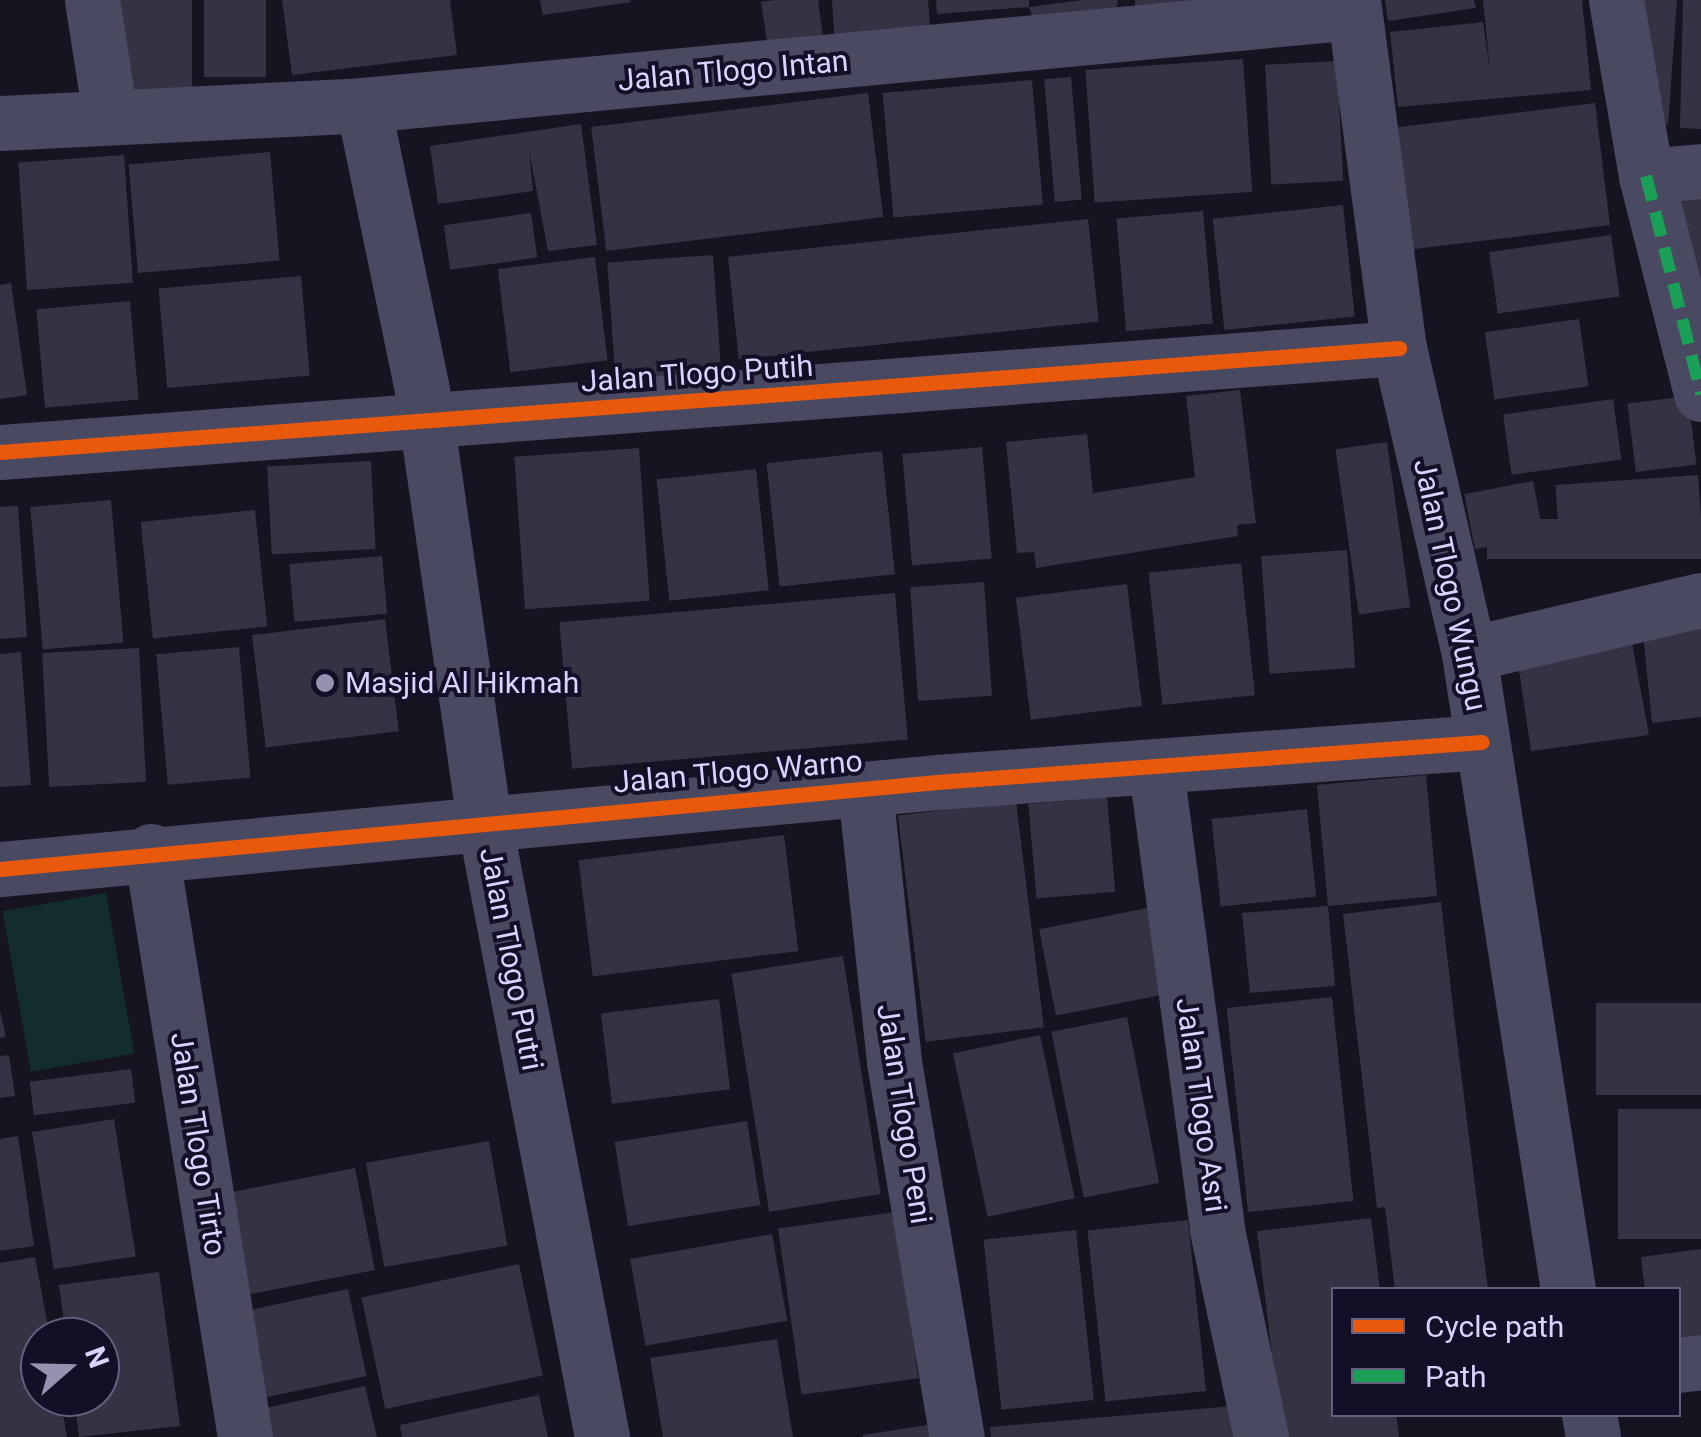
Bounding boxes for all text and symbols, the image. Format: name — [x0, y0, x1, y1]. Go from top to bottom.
street label: Jalan Tlogo Intan — [616, 43, 850, 99]
street label: Jalan Tlogo Putih — [579, 348, 815, 400]
street label: Jalan Tlogo Wungu — [1406, 456, 1494, 714]
place label: Masjid Al Hikmah — [345, 665, 579, 701]
marker: Masjid Al Hikmah — [314, 672, 336, 694]
street label: Jalan Tlogo Warno — [612, 743, 864, 801]
street label: Jalan Tlogo Putri — [472, 844, 550, 1074]
street label: Jalan Tlogo Asri — [1168, 995, 1234, 1215]
street label: Jalan Tlogo Peni — [869, 1001, 939, 1227]
street label: Jalan Tlogo Tirto — [162, 1029, 234, 1259]
legend — [1331, 1287, 1681, 1417]
text: Cycle path — [1425, 1309, 1564, 1344]
north arrow — [20, 1317, 120, 1417]
text: N — [78, 1342, 116, 1372]
text: Path — [1425, 1359, 1486, 1394]

